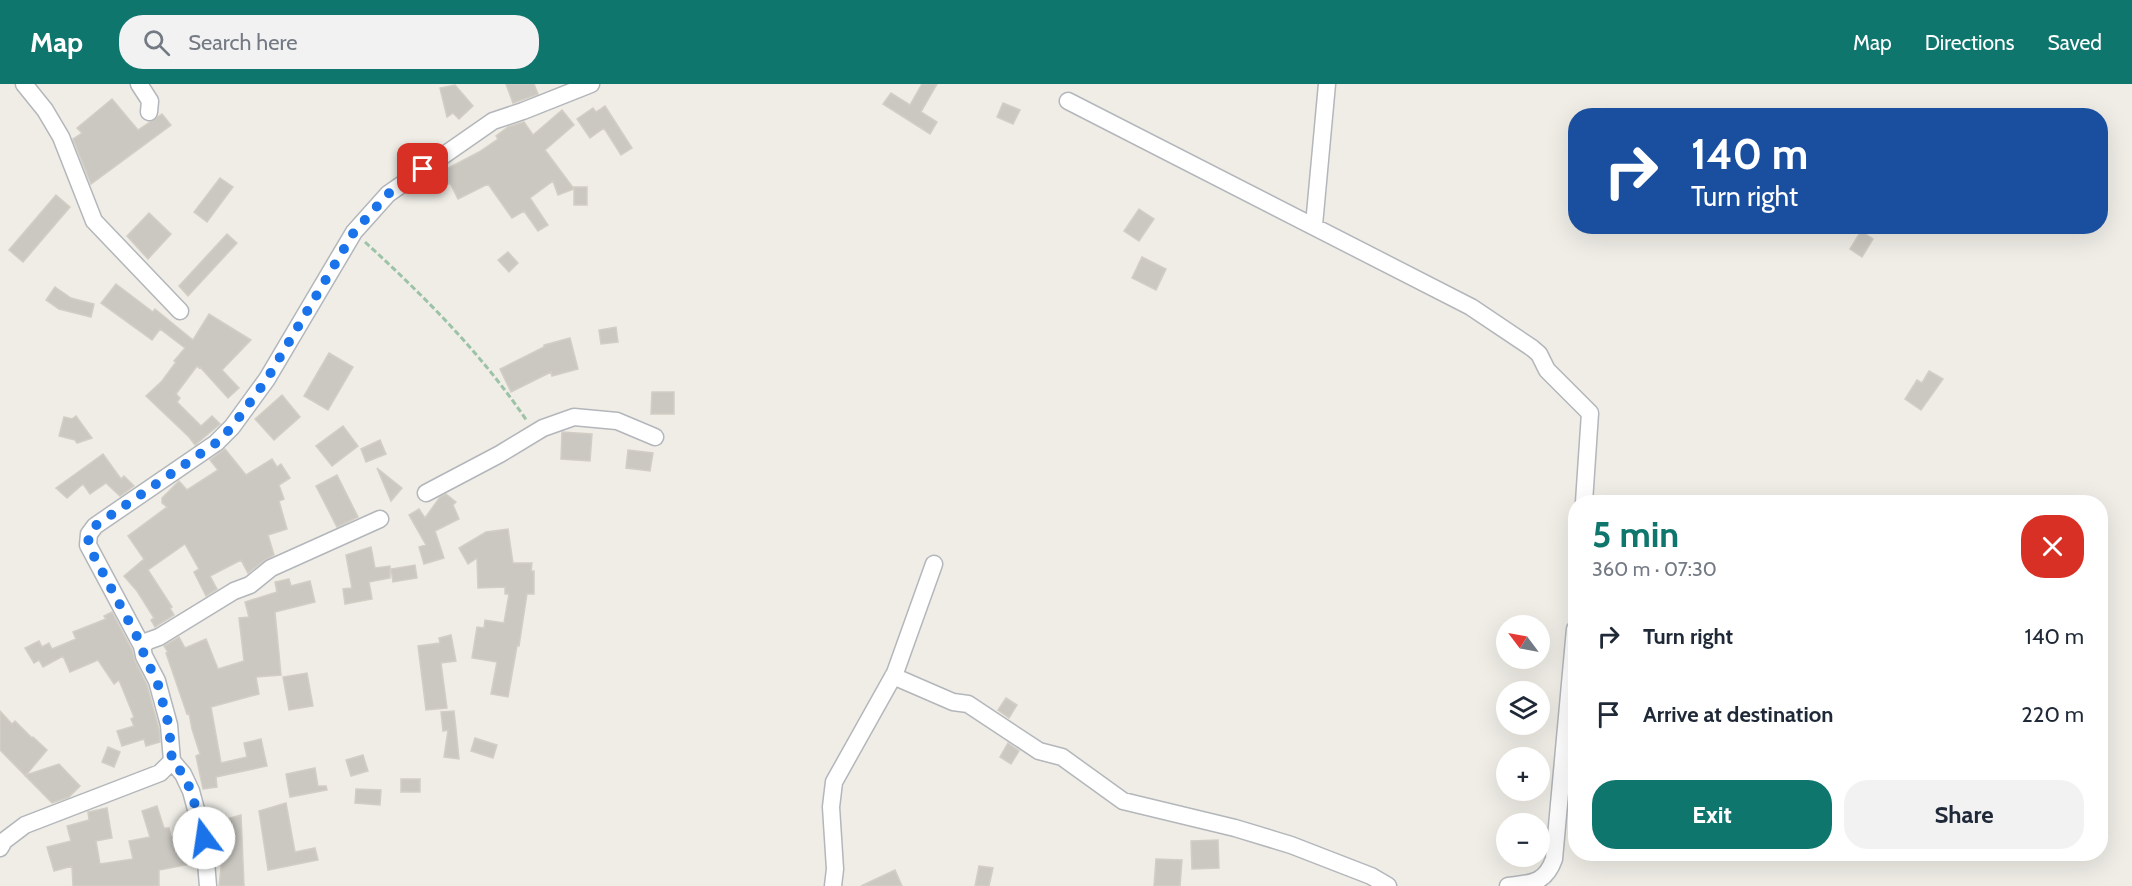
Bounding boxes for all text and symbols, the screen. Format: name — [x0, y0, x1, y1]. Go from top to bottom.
search box — [119, 15, 539, 69]
text: Map — [30, 25, 83, 59]
icon: search — [140, 26, 173, 59]
text: Search here — [188, 29, 297, 56]
text: Map — [1853, 30, 1892, 55]
text: Directions — [1925, 30, 2014, 55]
text: Saved — [2047, 30, 2102, 55]
text: 140 m — [1691, 128, 1808, 180]
icon: right — [1592, 132, 1670, 210]
pin — [397, 143, 448, 194]
icon: arrive — [406, 152, 439, 185]
text: Turn right — [1691, 180, 1798, 213]
text: 5 min — [1592, 512, 1679, 556]
button: close — [2021, 515, 2084, 578]
text: 360 m · 07:30 — [1592, 557, 1717, 581]
north arrow — [1496, 615, 1550, 669]
map controls — [1496, 615, 1550, 867]
icon: right — [1592, 620, 1625, 653]
text: Turn right — [1643, 623, 1733, 650]
text: 140 m — [2025, 623, 2084, 650]
button: layers — [1496, 681, 1550, 735]
icon: arrive — [1592, 698, 1625, 731]
text: Arrive at destination — [1643, 701, 1833, 728]
text: 220 m — [2021, 701, 2084, 728]
button: + — [1496, 747, 1550, 801]
button: Exit — [1592, 780, 1832, 849]
button: Share — [1844, 780, 2084, 849]
position arrow — [172, 806, 236, 870]
button: − — [1496, 813, 1550, 867]

